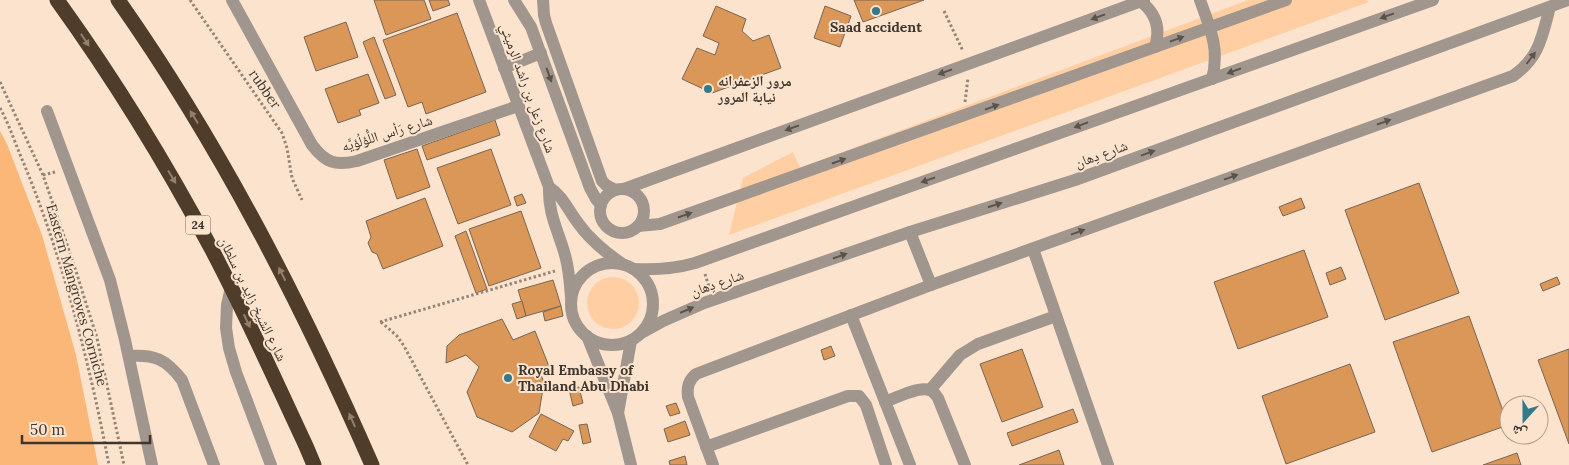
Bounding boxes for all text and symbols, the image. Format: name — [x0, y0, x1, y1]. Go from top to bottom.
marker: Saad accident — [870, 5, 882, 17]
one-way arrow — [1379, 12, 1394, 20]
one-way arrow — [1090, 13, 1105, 21]
place label: Saad accident — [830, 18, 922, 36]
street label: شارع زعل بن راشد الرميثي — [494, 21, 560, 156]
one-way arrow — [81, 33, 90, 46]
one-way arrow — [1170, 35, 1185, 42]
one-way arrow — [1526, 52, 1537, 65]
street label: rubber — [245, 66, 285, 112]
one-way arrow — [1226, 67, 1241, 75]
one-way arrow — [545, 68, 553, 83]
one-way arrow — [937, 68, 952, 76]
place label: مرور الزعفرانه نيابة المرور — [717, 72, 792, 106]
marker: مرور الزعفرانه نيابة المرور — [702, 83, 714, 95]
one-way arrow — [984, 103, 999, 110]
one-way arrow — [189, 110, 199, 124]
street label: شارع رَأس اللُّؤلُؤيَّه — [339, 110, 435, 156]
one-way arrow — [1377, 118, 1392, 126]
one-way arrow — [1073, 121, 1088, 129]
one-way arrow — [785, 125, 800, 132]
street label: شارع دِهان — [1072, 136, 1130, 173]
one-way arrow — [1141, 149, 1156, 156]
one-way arrow — [831, 157, 846, 164]
one-way arrow — [167, 171, 176, 184]
one-way arrow — [1224, 173, 1239, 180]
one-way arrow — [920, 176, 935, 184]
one-way arrow — [987, 201, 1002, 209]
street label: Eastern Mangroves Corniche — [42, 202, 112, 389]
one-way arrow — [678, 211, 693, 218]
road number: 24 — [186, 216, 210, 234]
one-way arrow — [1071, 228, 1086, 235]
street label: شارع الشيخ زايد بن سلطان — [214, 234, 291, 365]
one-way arrow — [833, 252, 848, 259]
street label: شارع دِهان — [688, 266, 746, 301]
one-way arrow — [278, 267, 286, 281]
one-way arrow — [680, 305, 694, 313]
one-way arrow — [243, 314, 251, 328]
place label: Royal Embassy of Thailand Abu Dhabi — [518, 361, 650, 395]
marker: Royal Embassy of Thailand Abu Dhabi — [502, 372, 514, 384]
north arrow — [1499, 395, 1549, 445]
scale bar — [22, 412, 150, 444]
one-way arrow — [348, 413, 356, 427]
text: 50 m — [30, 420, 65, 439]
text: ش — [1509, 421, 1530, 443]

